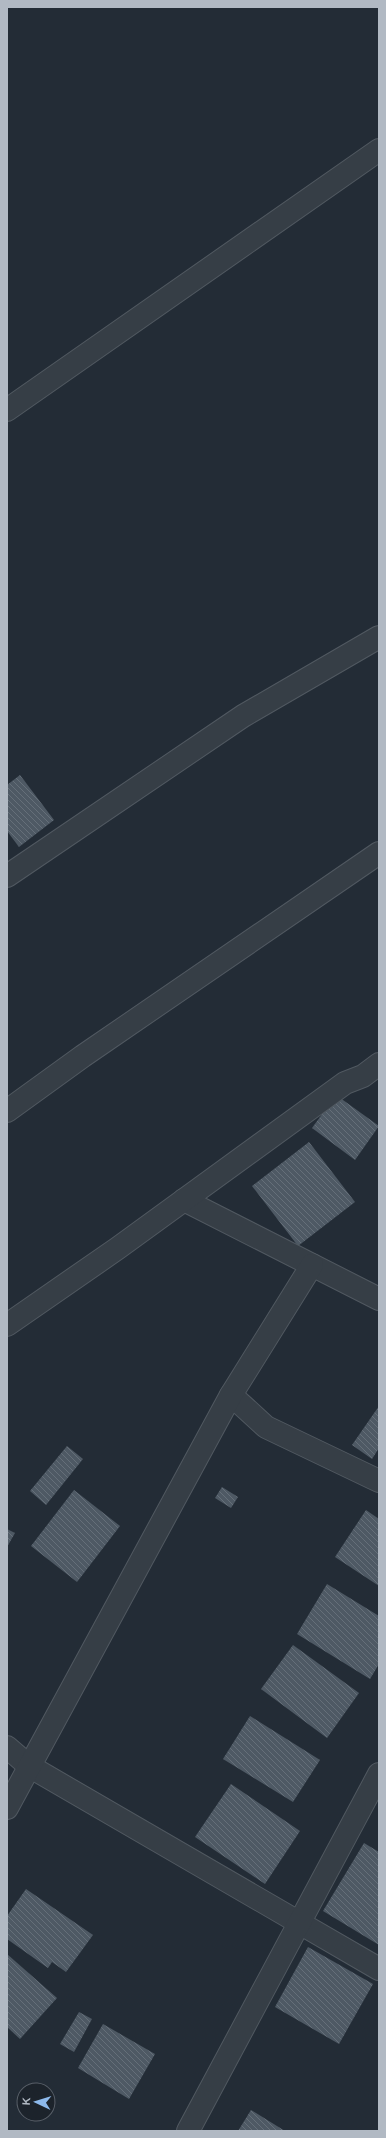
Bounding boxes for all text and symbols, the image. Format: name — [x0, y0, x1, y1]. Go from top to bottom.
north arrow — [16, 2082, 56, 2122]
text: K — [20, 2097, 32, 2106]

